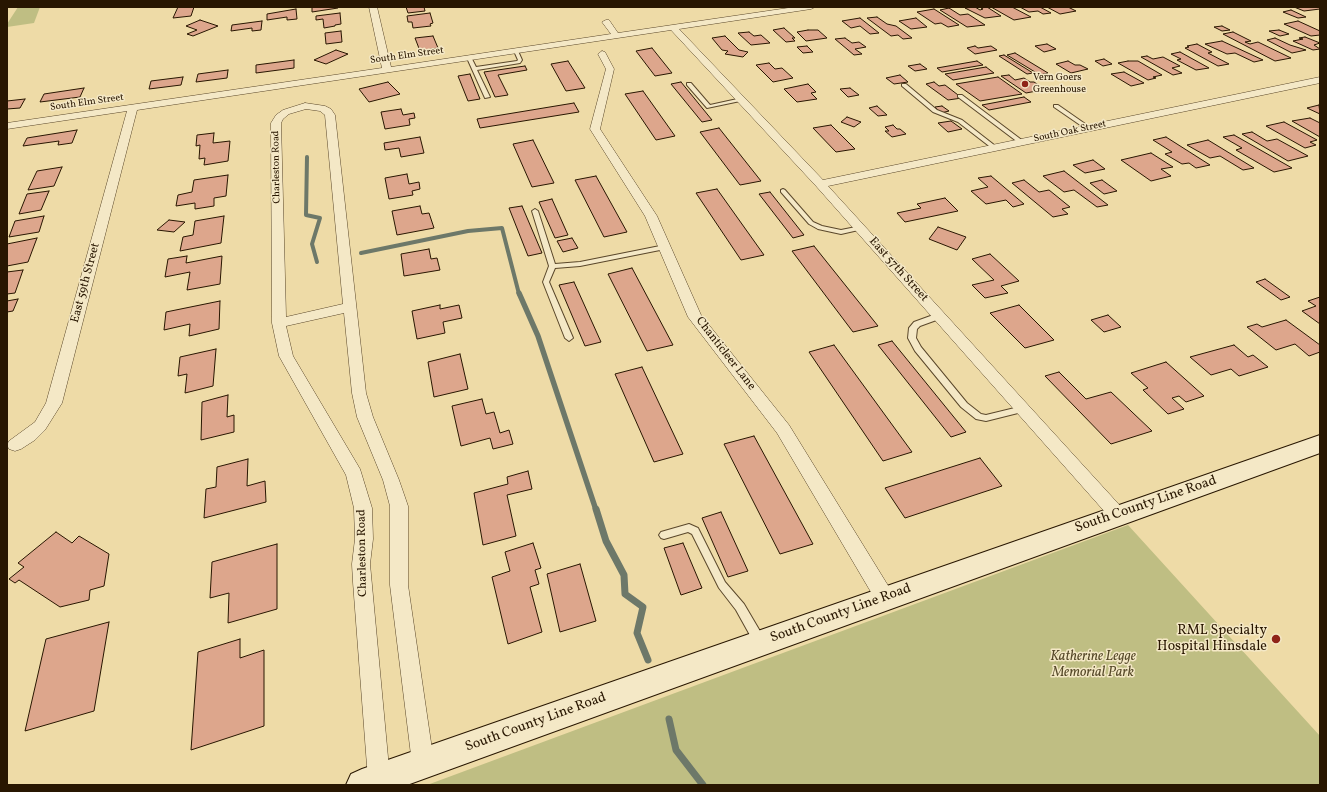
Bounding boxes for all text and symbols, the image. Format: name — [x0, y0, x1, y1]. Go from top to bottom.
street label: South Elm Street — [370, 45, 444, 67]
place label: Vern Goers Greenhouse — [1033, 72, 1086, 96]
marker: Vern Goers Greenhouse — [1020, 79, 1030, 89]
street label: South Elm Street — [50, 92, 124, 114]
street label: South Oak Street — [1033, 118, 1107, 146]
street label: Charleston Road — [270, 130, 284, 204]
street label: East 57th Street — [865, 235, 931, 305]
street label: East 59th Street — [68, 242, 104, 324]
street label: Chanticleer Lane — [692, 315, 758, 393]
street label: South County Line Road — [1073, 473, 1219, 537]
street label: Charleston Road — [355, 509, 371, 597]
street label: South County Line Road — [768, 581, 914, 647]
place label: RML Specialty Hospital Hinsdale — [1157, 623, 1267, 656]
marker: RML Specialty Hospital Hinsdale — [1270, 633, 1282, 645]
park label: Katherine Legge Memorial Park — [1050, 649, 1136, 682]
street label: South County Line Road — [463, 690, 609, 756]

